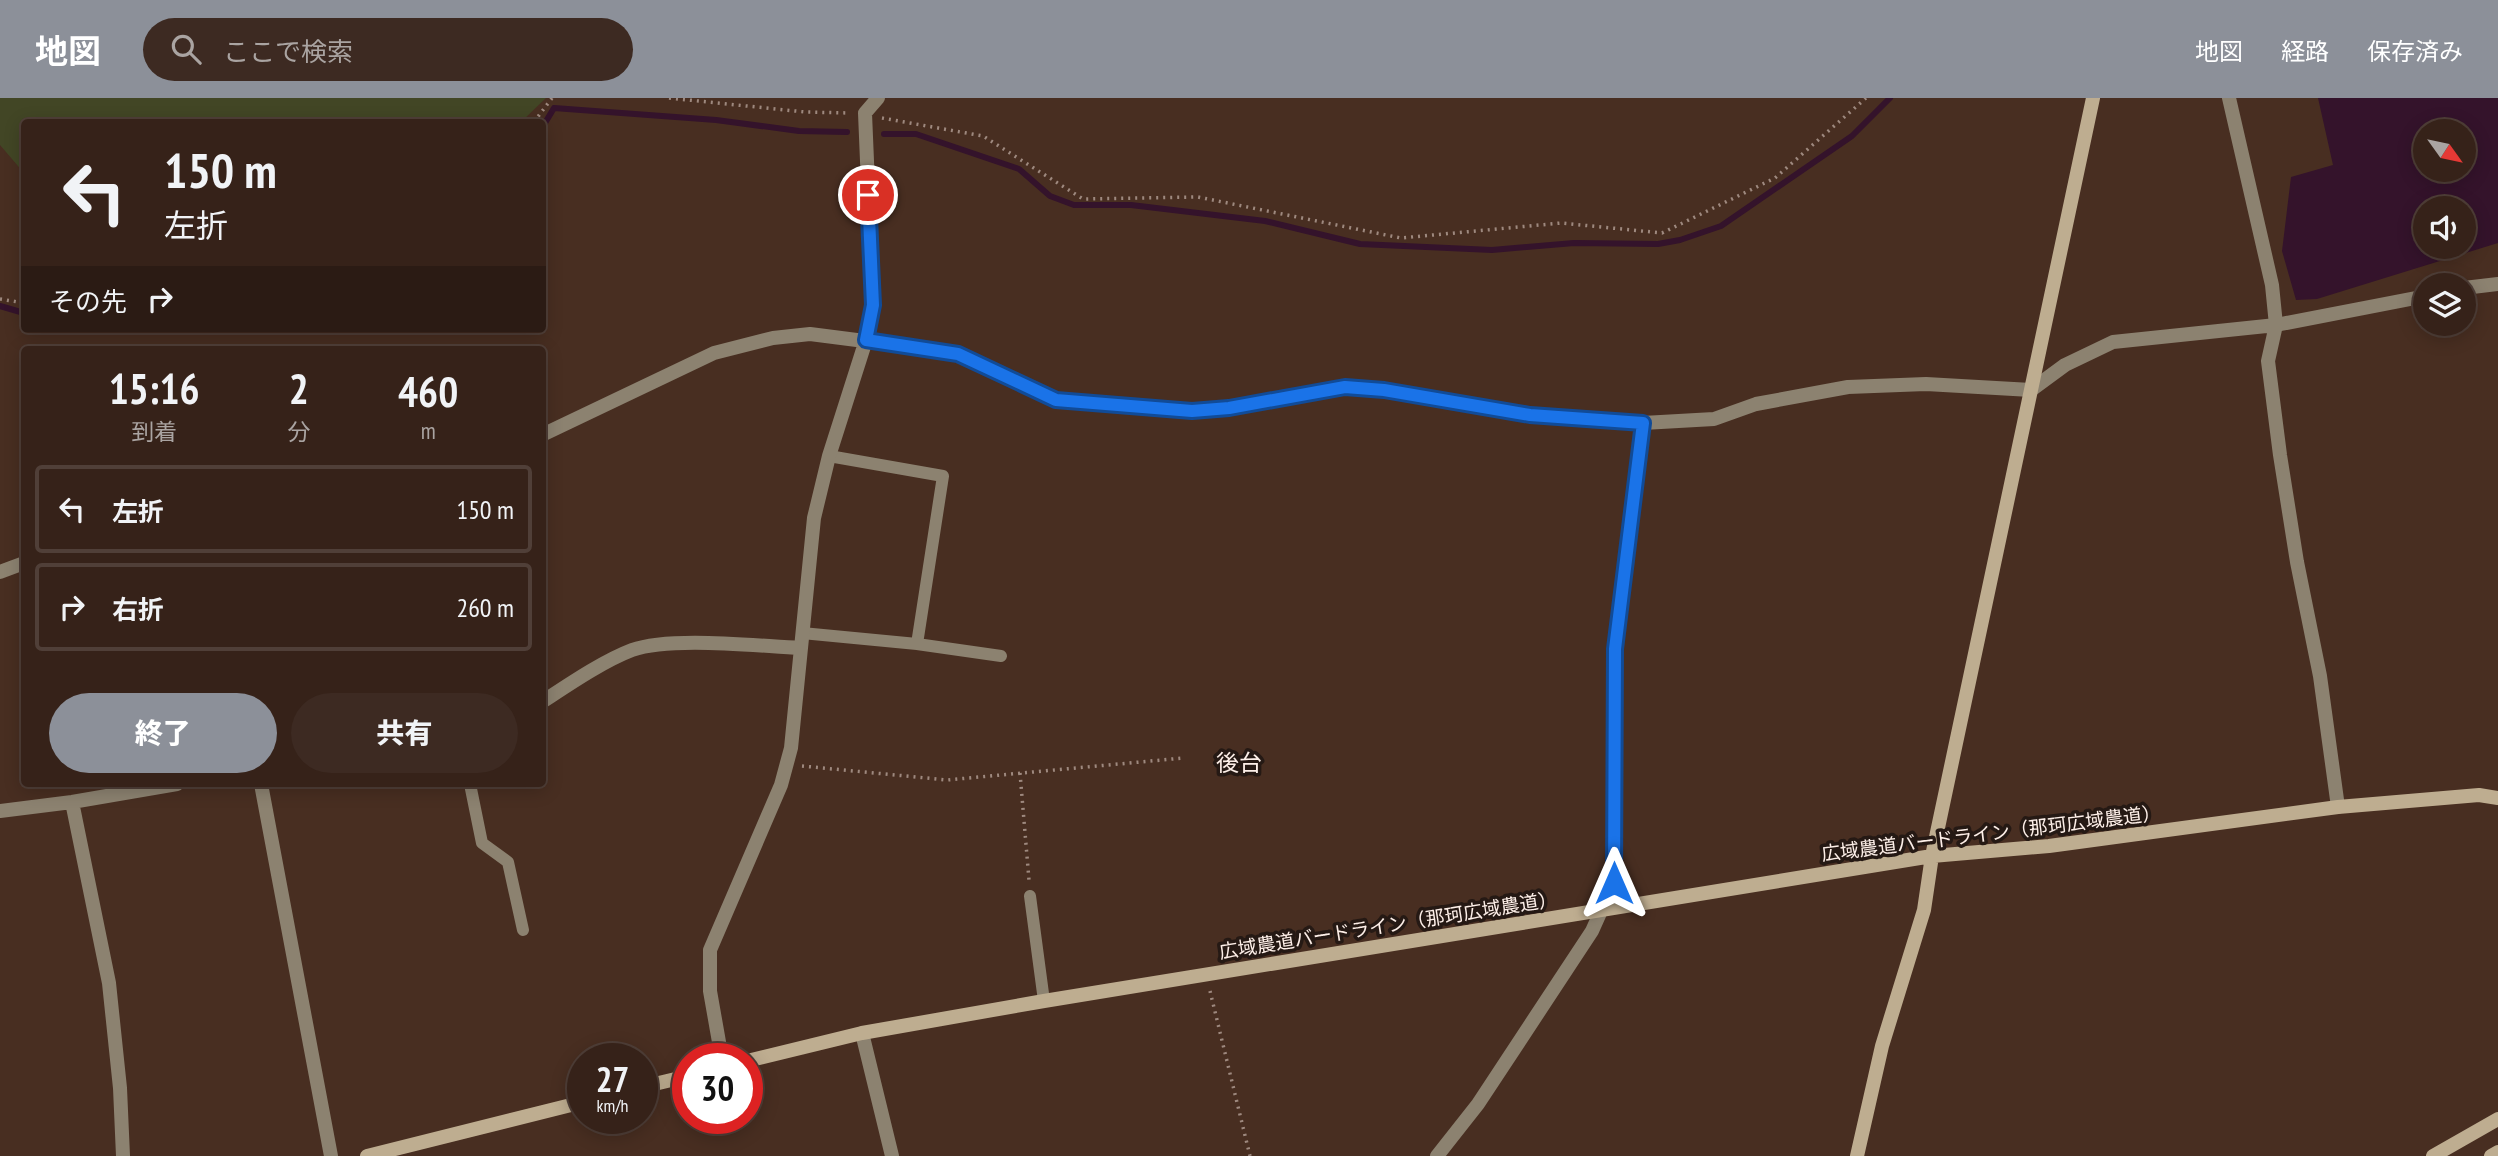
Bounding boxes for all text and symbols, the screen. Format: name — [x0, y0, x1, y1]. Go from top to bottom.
search box — [143, 18, 633, 81]
text: 地図 — [35, 29, 101, 72]
icon: search — [167, 30, 205, 68]
text: ここで検索 — [223, 35, 353, 68]
text: 地図 — [2195, 36, 2243, 67]
text: 経路 — [2281, 36, 2329, 67]
text: 保存済み — [2367, 36, 2463, 67]
north arrow — [2413, 119, 2476, 182]
map controls — [2413, 119, 2476, 336]
text: 150 m — [164, 138, 277, 202]
icon: left — [49, 147, 140, 238]
pin — [838, 165, 898, 225]
icon: arrive — [849, 176, 887, 214]
button: sound — [2413, 196, 2476, 259]
text: 左折 — [164, 204, 228, 246]
button: layers — [2413, 273, 2476, 336]
icon: right — [141, 280, 179, 318]
text: その先 — [49, 285, 127, 318]
text: 15:16 — [109, 361, 200, 416]
text: 2 — [289, 361, 309, 416]
text: 460 — [398, 364, 458, 419]
text: m — [421, 416, 436, 445]
text: 到着 — [131, 417, 177, 446]
text: 分 — [287, 417, 310, 446]
icon: left — [53, 490, 91, 528]
text: 150 m — [456, 493, 514, 526]
text: 左折 — [112, 495, 164, 528]
icon: right — [53, 588, 91, 626]
text: 260 m — [456, 591, 514, 624]
text: 右折 — [112, 593, 164, 626]
button: 終了 — [49, 693, 277, 773]
button: 共有 — [291, 693, 518, 773]
district label: 後台 — [1216, 748, 1262, 777]
street label: 広域農道バードライン（那珂広域農道） — [1820, 800, 2162, 866]
position arrow — [1577, 846, 1651, 920]
street label: 広域農道バードライン（那珂広域農道） — [1217, 886, 1559, 964]
speed limit sign: 30 — [672, 1043, 763, 1134]
text: 27 — [596, 1056, 629, 1102]
text: km/h — [597, 1094, 628, 1117]

